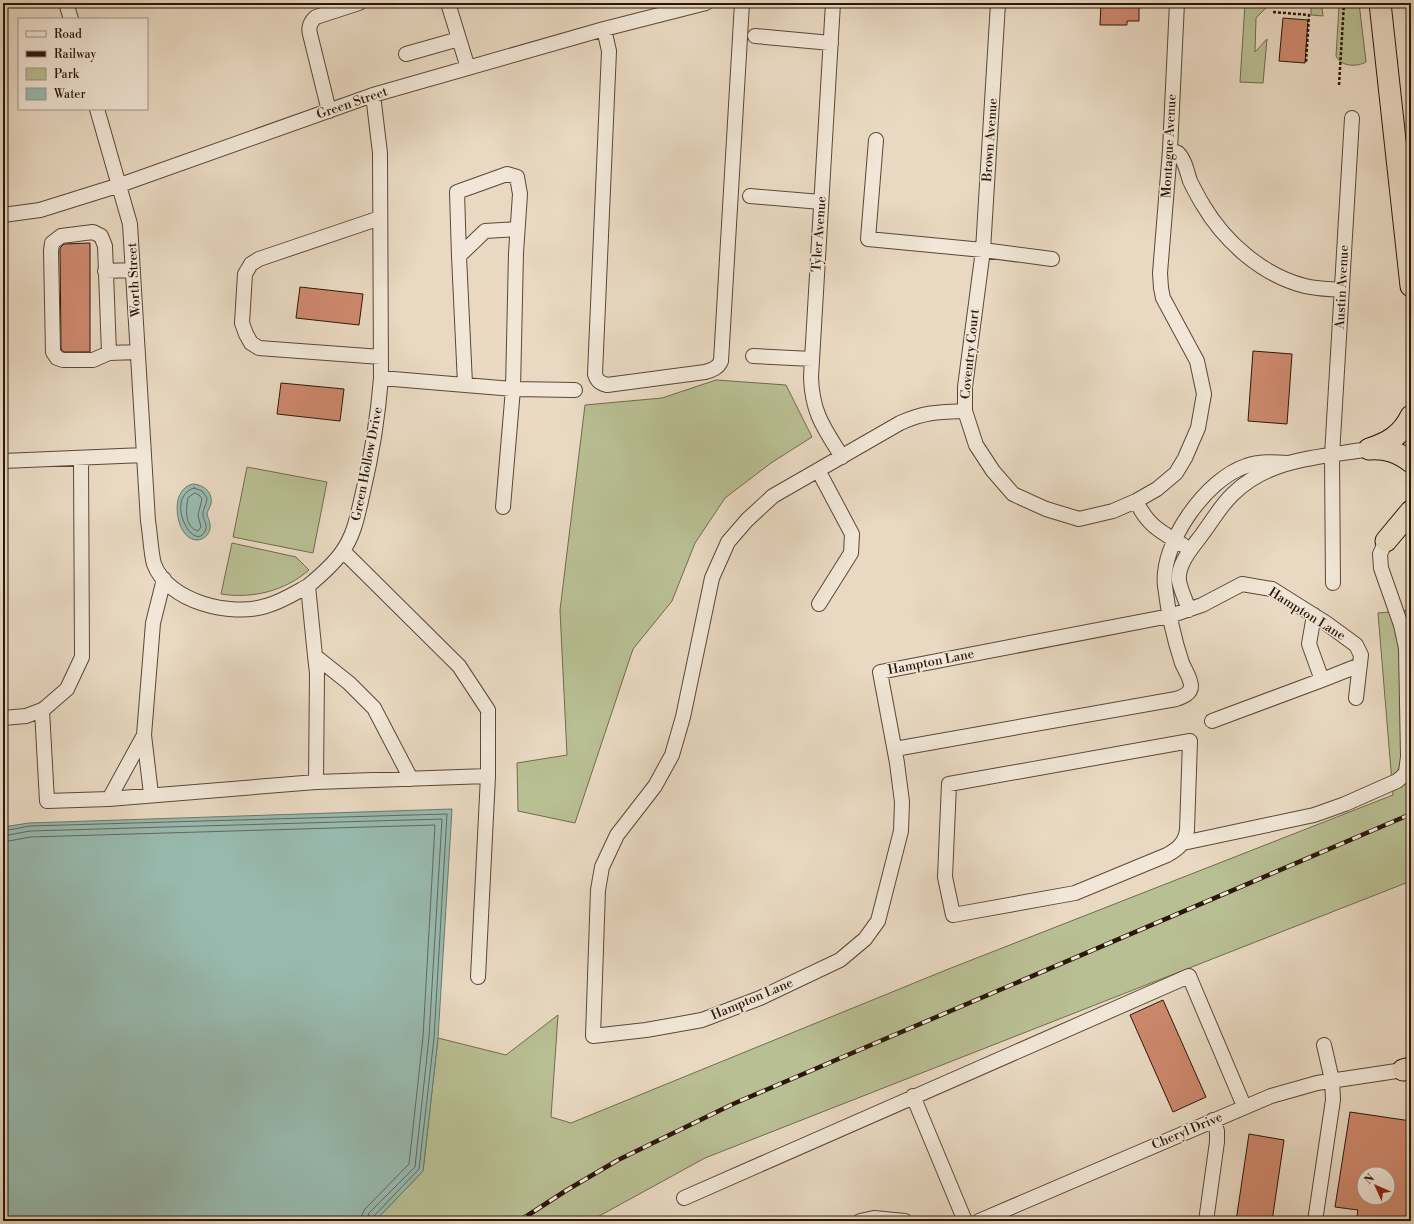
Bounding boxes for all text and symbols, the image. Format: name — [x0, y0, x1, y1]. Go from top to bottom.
legend — [18, 18, 148, 110]
text: Road — [54, 27, 82, 42]
text: Railway — [54, 47, 96, 62]
text: Park — [54, 67, 80, 82]
street label: Green Street — [314, 83, 390, 123]
text: Water — [53, 87, 86, 102]
street label: Montague Avenue — [1158, 93, 1180, 198]
street label: Brown Avenue — [979, 97, 1001, 183]
street label: Tyler Avenue — [808, 195, 830, 272]
street label: Worth Street — [124, 242, 144, 319]
street label: Austin Avenue — [1332, 244, 1352, 330]
street label: Coventry Court — [957, 308, 983, 400]
street label: Green Hollow Drive — [348, 405, 386, 522]
street label: Hampton Lane — [1266, 584, 1349, 644]
street label: Hampton Lane — [887, 646, 976, 678]
street label: Hampton Lane — [709, 974, 796, 1023]
street label: Cheryl Drive — [1149, 1109, 1225, 1153]
north arrow — [1356, 1166, 1396, 1206]
text: N — [1362, 1171, 1378, 1188]

